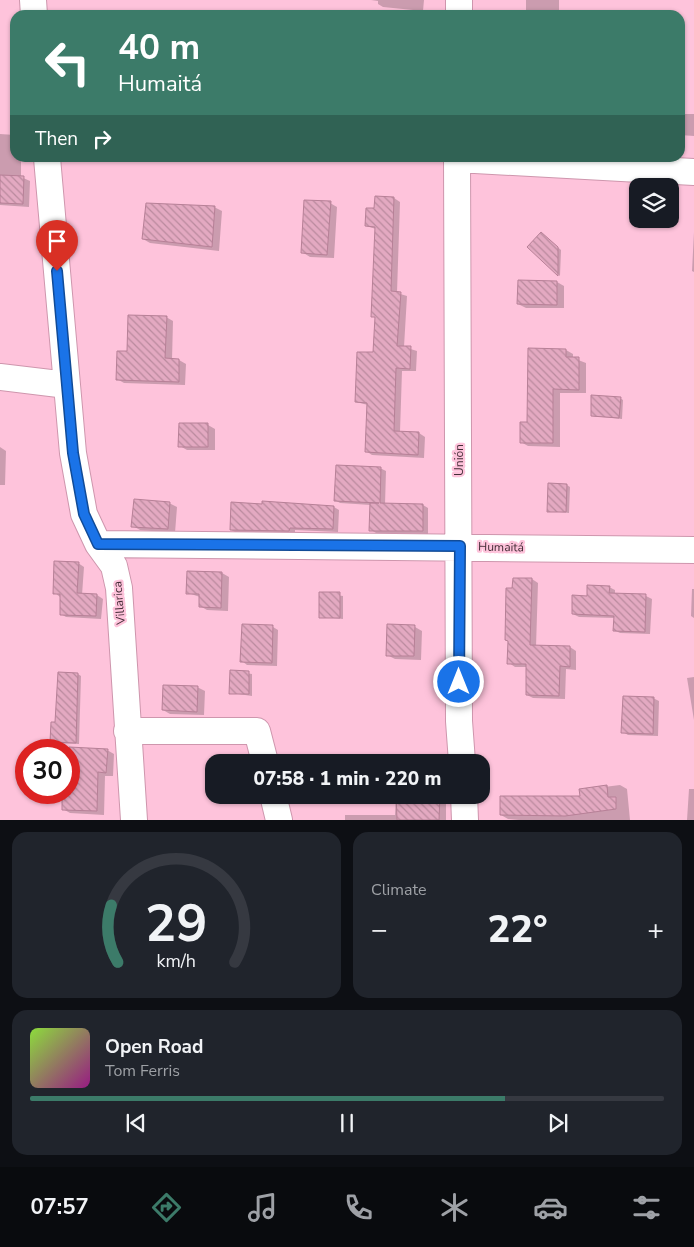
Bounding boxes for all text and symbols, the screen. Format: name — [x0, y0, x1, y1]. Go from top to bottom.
text: 40 m — [118, 24, 200, 71]
icon: left — [35, 30, 100, 95]
text: Humaitá — [118, 69, 202, 99]
icon: right — [88, 125, 116, 153]
text: Then — [35, 126, 78, 152]
map controls — [629, 178, 679, 228]
button: layers — [629, 178, 679, 228]
pin — [36, 220, 78, 271]
icon: arrive — [43, 227, 71, 255]
street label: Unión — [451, 444, 467, 476]
street label: Humaitá — [478, 539, 524, 555]
street label: Villarica — [109, 581, 129, 626]
position arrow — [432, 655, 484, 707]
speed limit sign: 30 — [15, 739, 80, 804]
text: 07:58 · 1 min · 220 m — [254, 766, 441, 792]
text: Climate — [371, 879, 426, 901]
text: 29 — [145, 888, 208, 959]
text: 22° — [487, 904, 548, 955]
text: − — [371, 911, 388, 949]
text: + — [647, 911, 664, 949]
text: km/h — [157, 949, 196, 973]
text: Open Road — [105, 1034, 203, 1060]
text: Tom Ferris — [105, 1060, 180, 1082]
icon: previous — [122, 1109, 150, 1137]
icon: pause — [333, 1109, 361, 1137]
icon: next — [544, 1109, 572, 1137]
icon: directions — [149, 1190, 184, 1225]
icon: music — [245, 1190, 280, 1225]
icon: phone — [341, 1190, 376, 1225]
icon: climate — [437, 1190, 472, 1225]
icon: car — [533, 1190, 568, 1225]
icon: filters — [629, 1190, 664, 1225]
text: 07:57 — [30, 1192, 89, 1222]

